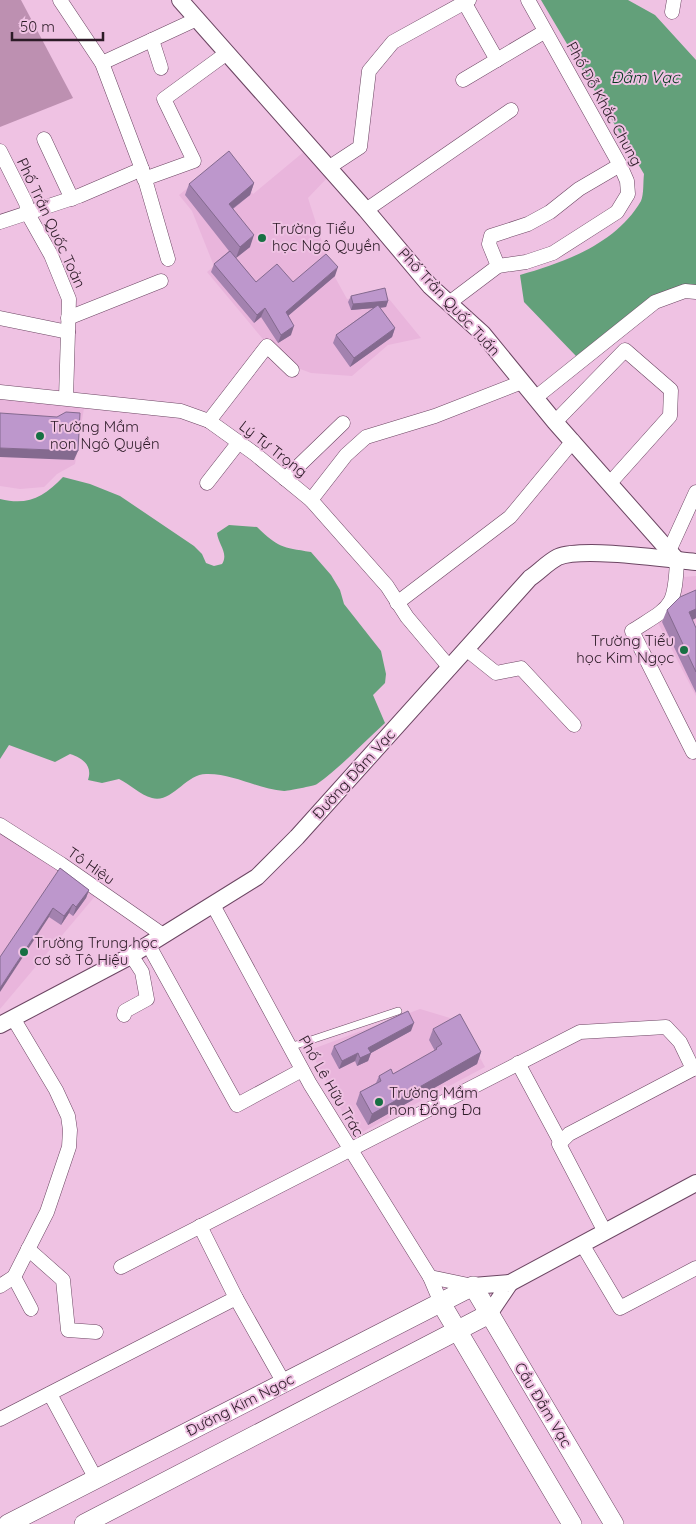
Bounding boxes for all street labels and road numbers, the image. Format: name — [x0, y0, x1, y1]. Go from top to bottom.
street label: Phố Đỗ Khắc Chung — [562, 38, 646, 169]
street label: Phố Trần Quốc Toản — [13, 155, 90, 291]
street label: Phố Trần Quốc Tuấn — [394, 244, 504, 360]
street label: Lý Tự Trọng — [235, 416, 311, 481]
street label: Đường Đầm Vạc — [308, 724, 399, 823]
street label: Tô Hiệu — [64, 843, 119, 889]
street label: Phố Lê Hữu Trác — [295, 1032, 368, 1140]
street label: Cầu Đầm Vạc — [511, 1359, 576, 1451]
street label: Đường Kim Ngọc — [183, 1369, 297, 1440]

